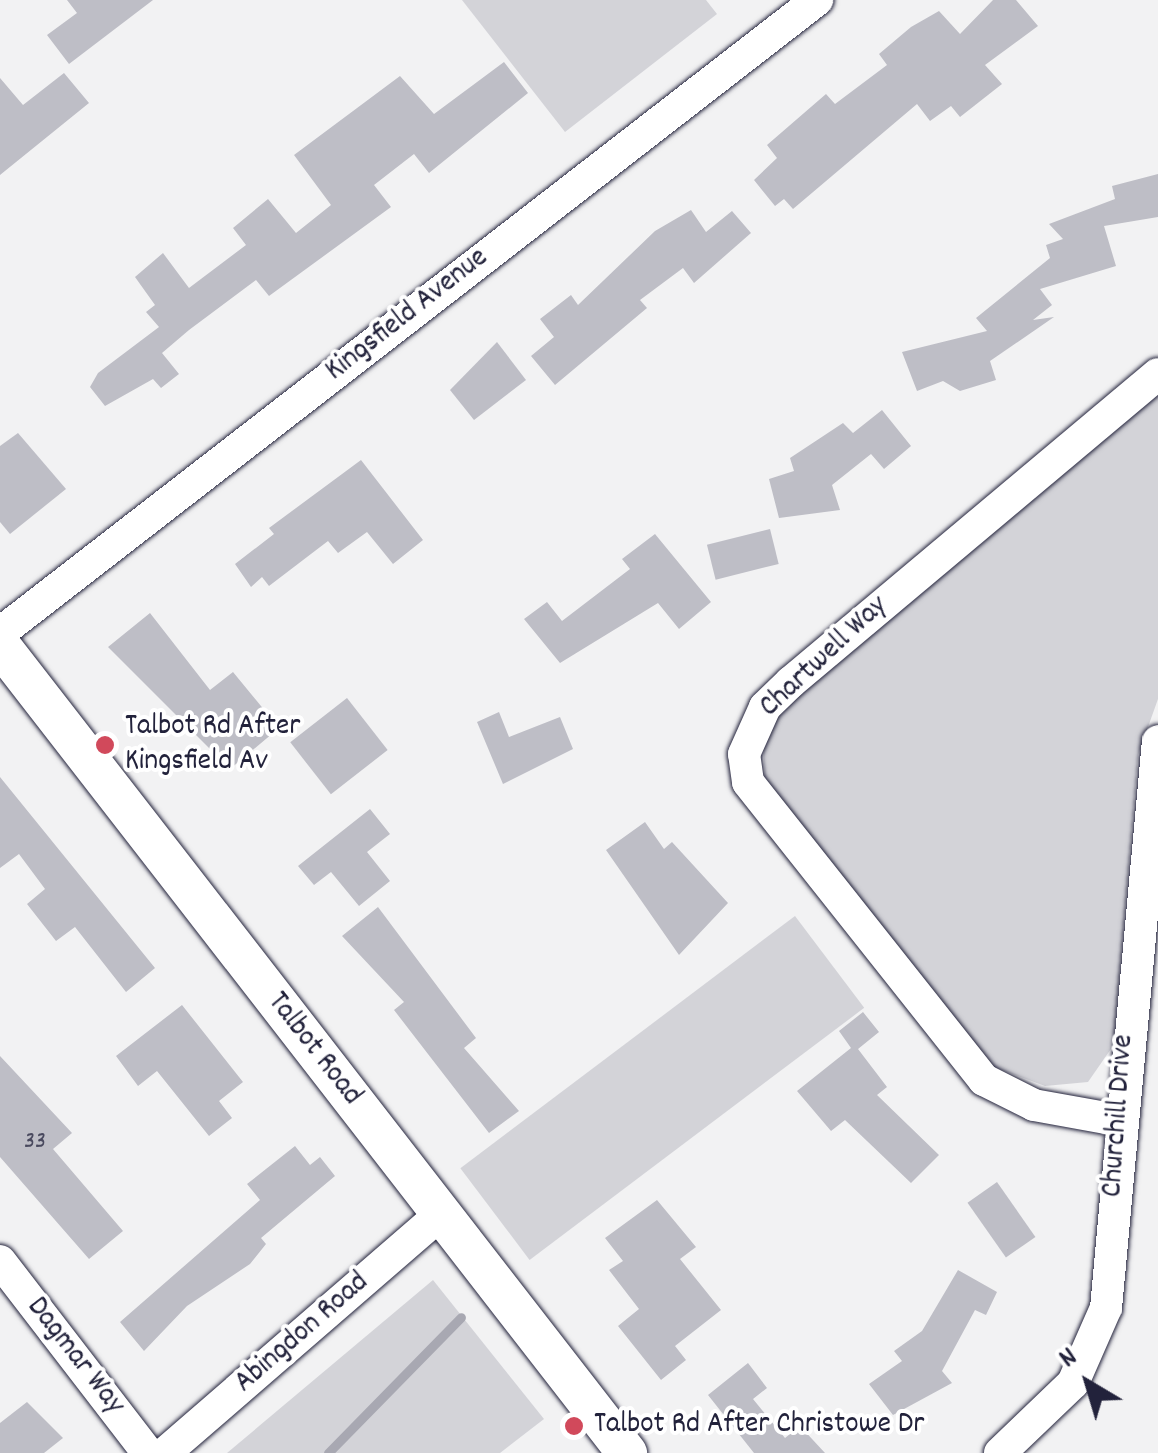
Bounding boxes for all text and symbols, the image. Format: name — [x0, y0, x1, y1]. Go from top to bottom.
street label: Kingsfield Avenue — [320, 241, 496, 391]
street label: Chartwell Way — [754, 590, 896, 726]
place label: Talbot Rd After Kingsfield Av — [125, 710, 300, 780]
marker: Talbot Rd After Kingsfield Av — [94, 734, 116, 756]
street label: Talbot Road — [258, 986, 368, 1114]
street label: Churchill Drive — [1096, 1034, 1144, 1198]
house number: 33 — [24, 1127, 46, 1157]
street label: Abingdon Road — [229, 1266, 377, 1402]
street label: Dagmar Way — [17, 1291, 131, 1423]
north arrow — [1038, 1333, 1138, 1433]
text: N — [1052, 1339, 1087, 1379]
place label: Talbot Rd After Christowe Dr — [594, 1408, 924, 1444]
marker: Talbot Rd After Christowe Dr — [563, 1415, 585, 1437]

